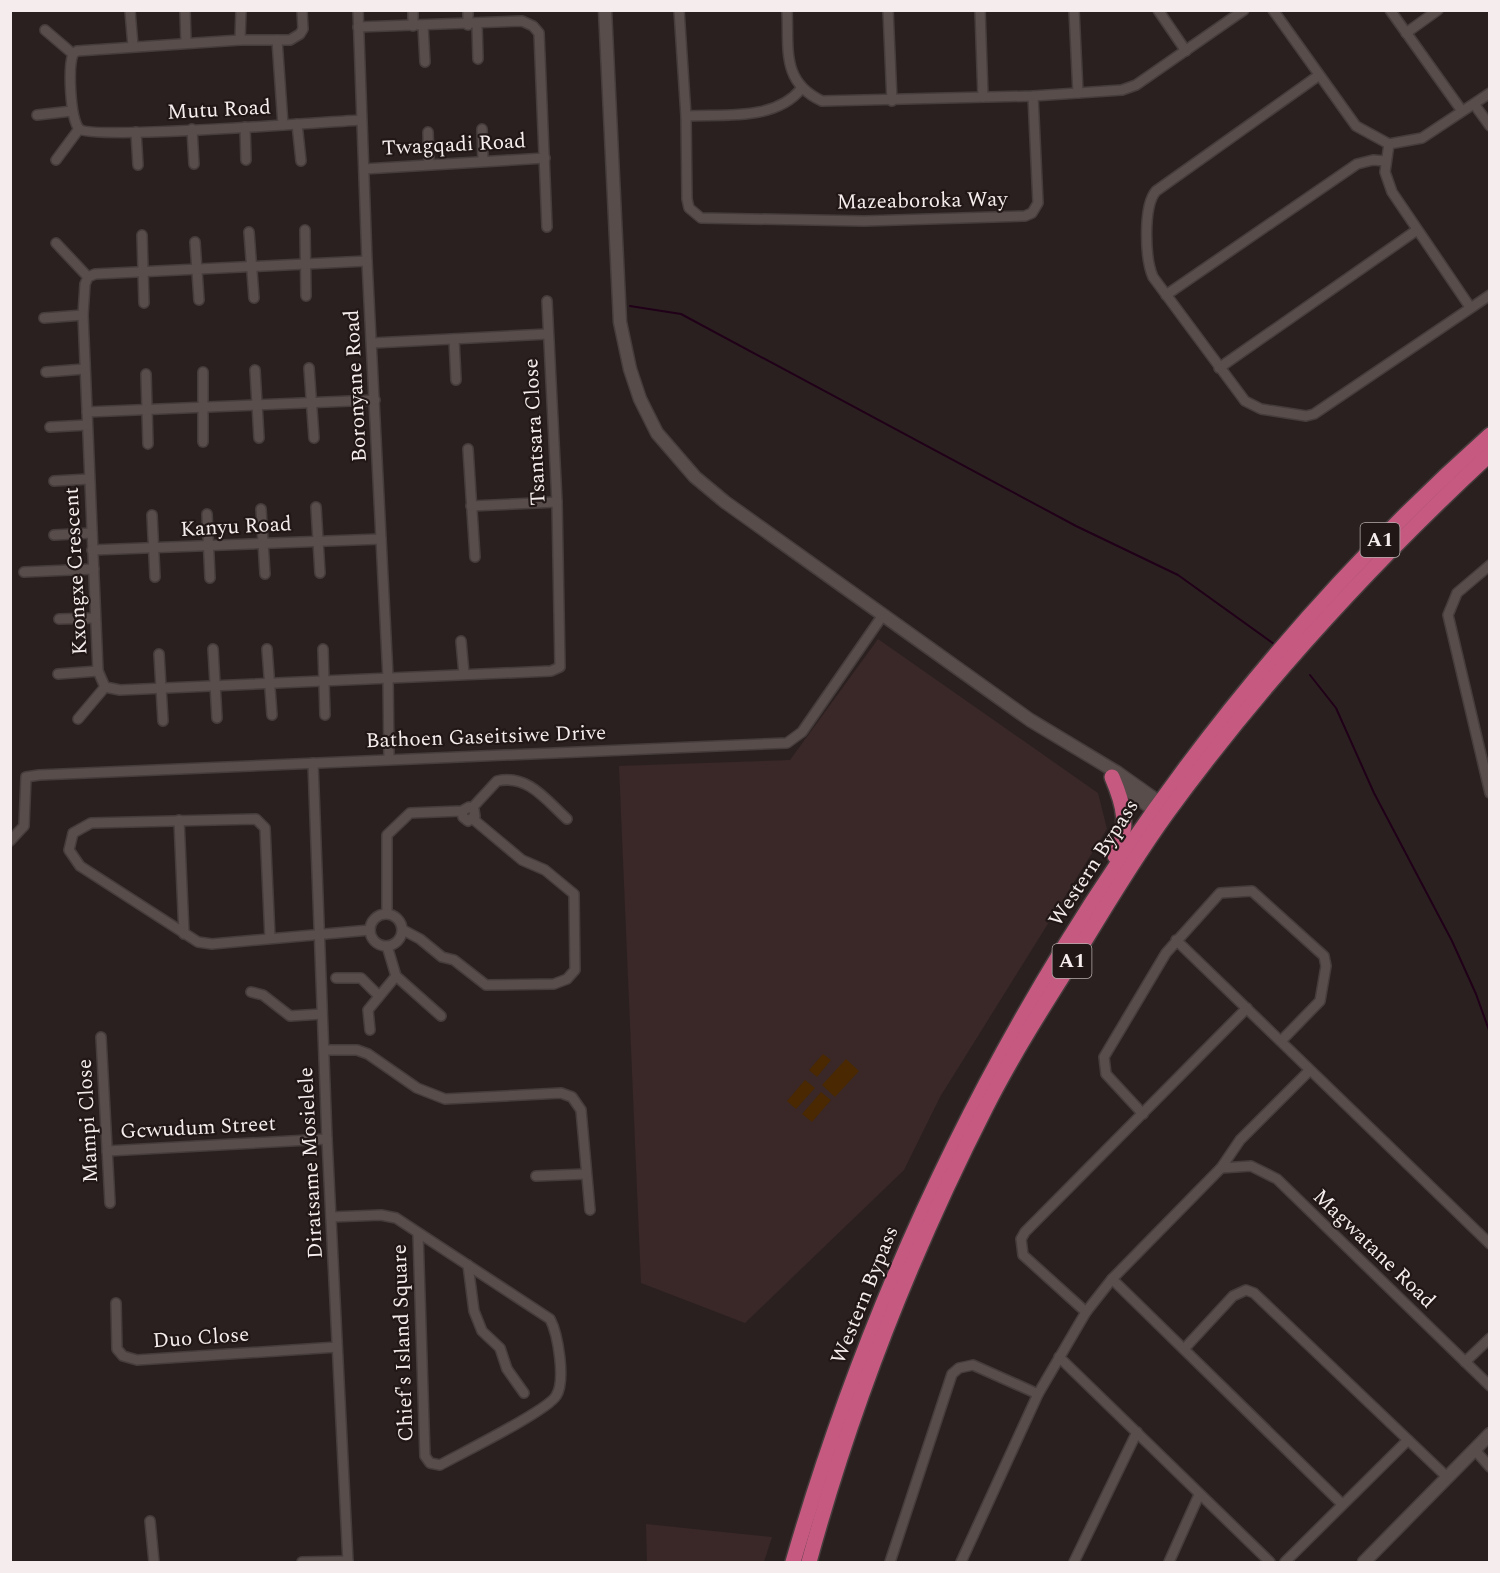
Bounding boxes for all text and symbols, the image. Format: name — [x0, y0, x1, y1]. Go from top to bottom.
street label: Mutu Road — [166, 91, 272, 129]
street label: Twagqadi Road — [381, 125, 527, 165]
street label: Mazeaboroka Way — [836, 183, 1009, 218]
street label: Boronyane Road — [336, 309, 376, 463]
street label: Tsantsara Close — [515, 358, 555, 506]
street label: Kxongxe Crescent — [56, 486, 96, 656]
street label: Kanyu Road — [180, 508, 292, 546]
road number: A1 — [1360, 523, 1400, 557]
street label: Bathoen Gaseitsiwe Drive — [365, 717, 607, 757]
street label: Western Bypass — [1041, 793, 1147, 933]
road number: A1 — [1052, 944, 1092, 978]
street label: Mampi Close — [69, 1058, 107, 1184]
street label: Diratsame Mosielele — [290, 1066, 332, 1260]
street label: Gcwudum Street — [119, 1108, 277, 1148]
street label: Magwatane Road — [1305, 1182, 1443, 1316]
street label: Western Bypass — [823, 1221, 907, 1369]
street label: Chief's Island Square — [384, 1244, 422, 1442]
street label: Duo Close — [152, 1319, 250, 1357]

